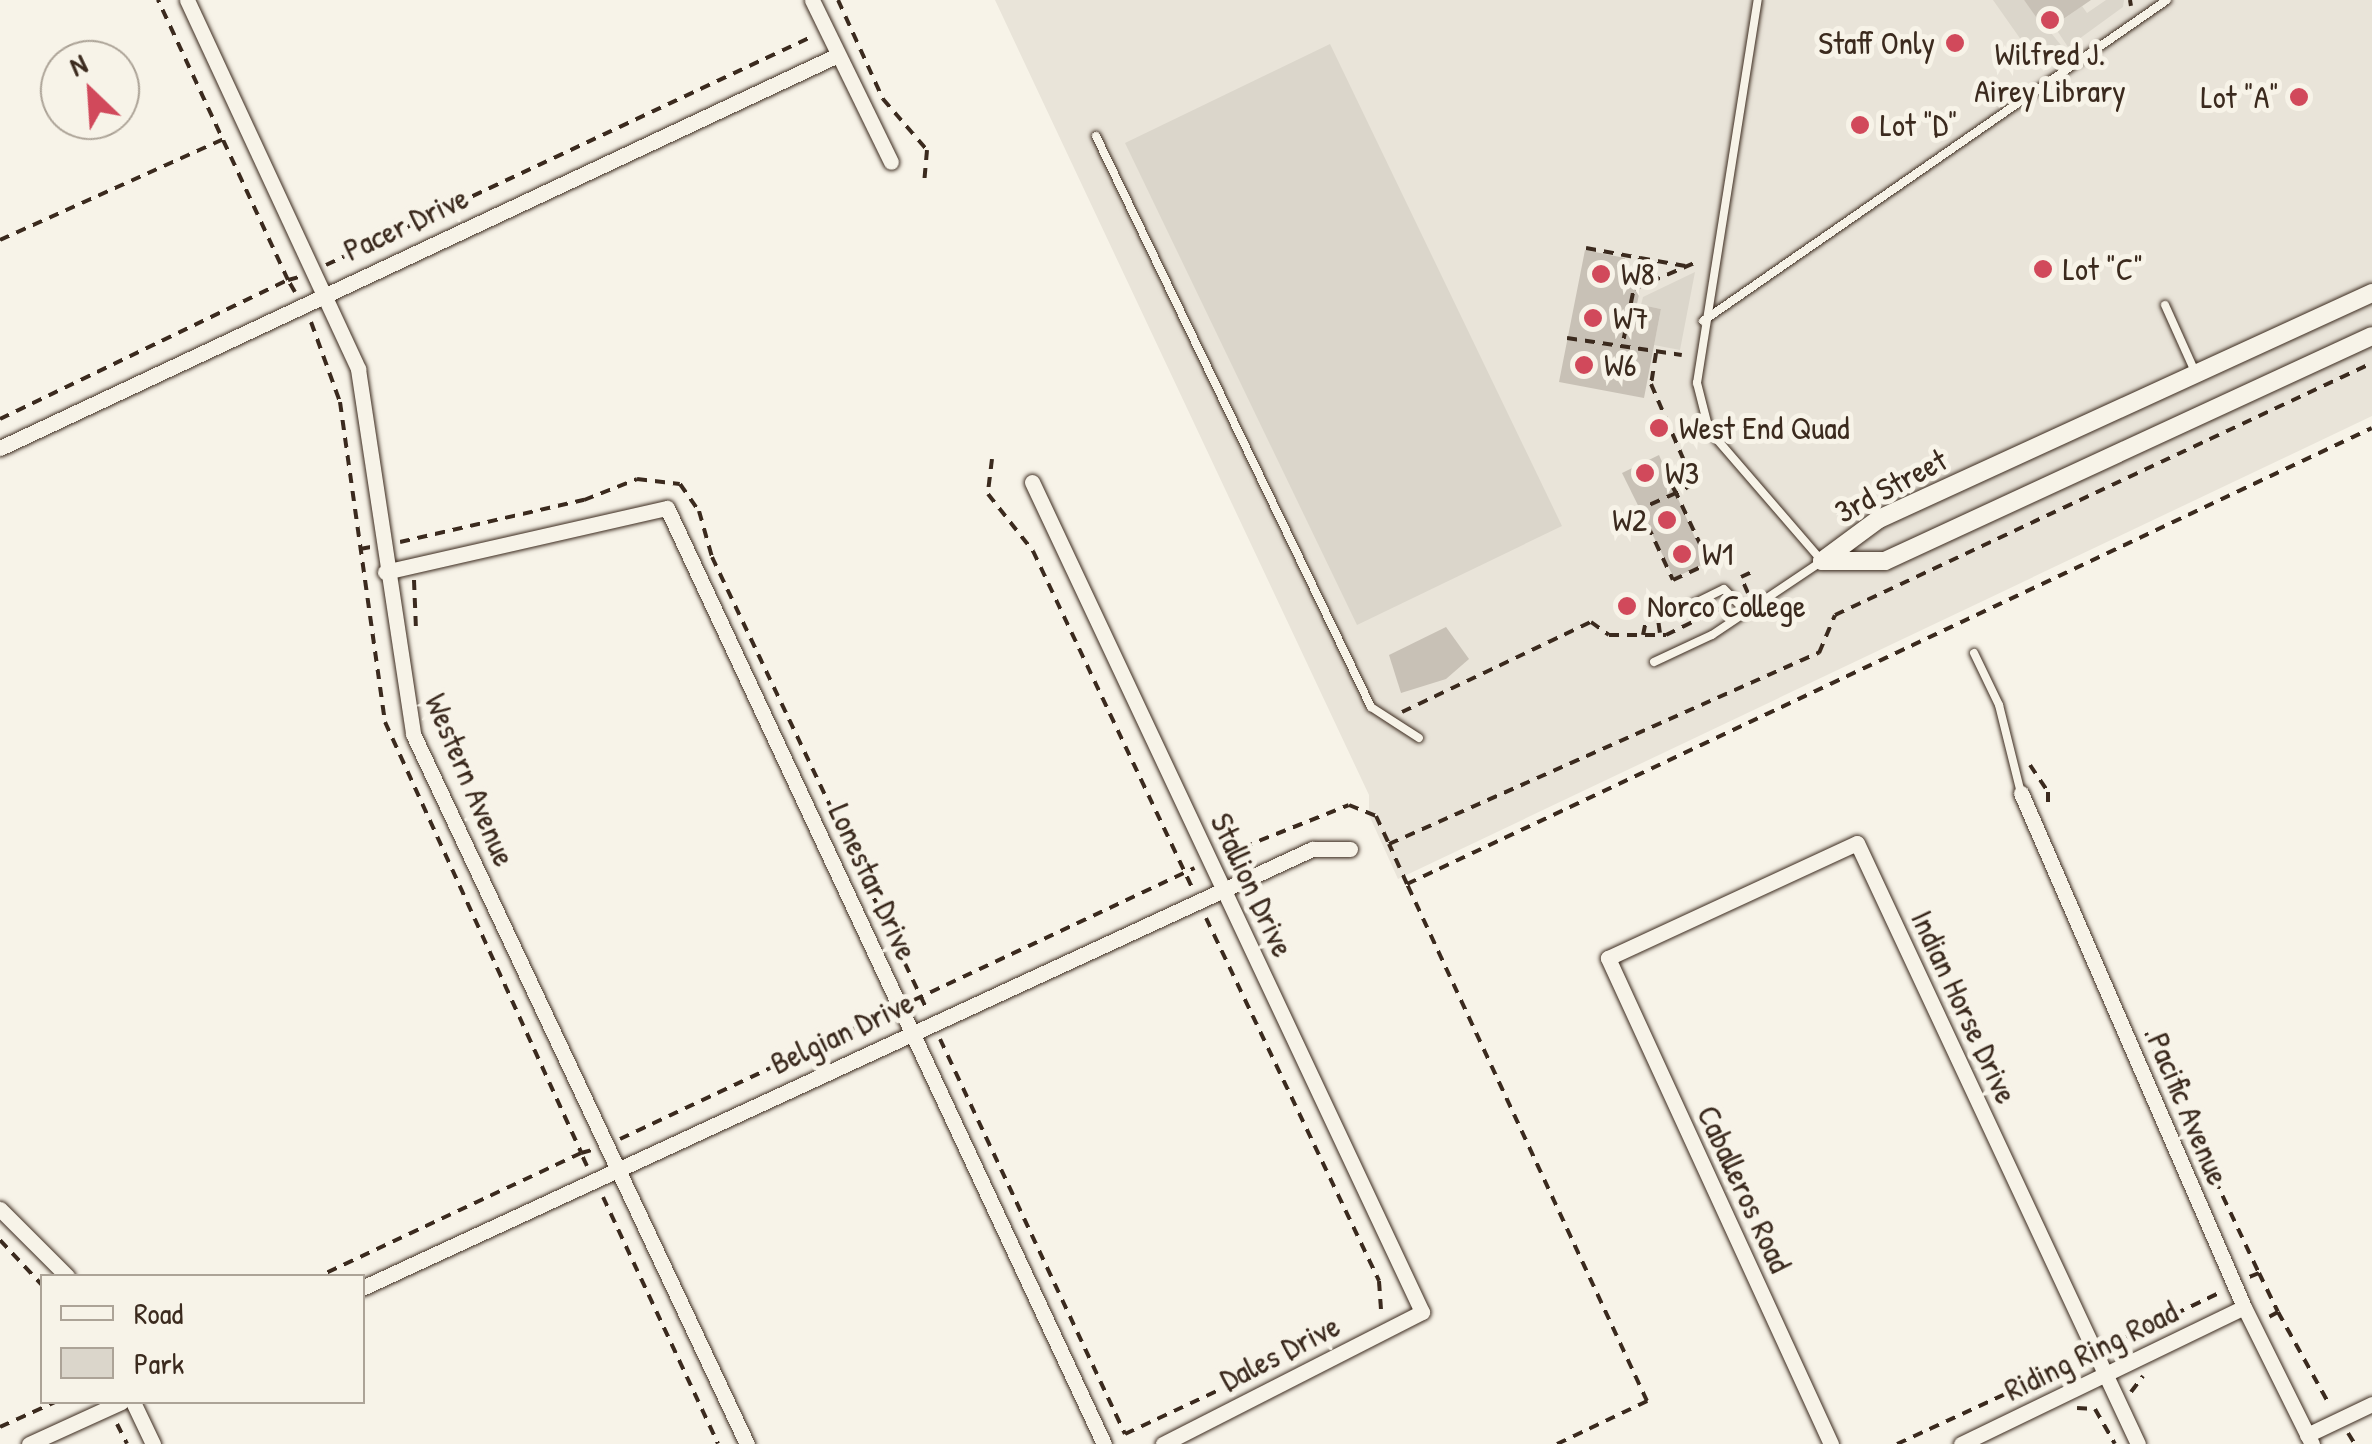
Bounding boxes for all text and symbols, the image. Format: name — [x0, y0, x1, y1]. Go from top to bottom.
marker: Wilfred J. Airey Library — [2039, 9, 2061, 31]
place label: Staff Only — [1818, 24, 1935, 62]
marker: Staff Only — [1944, 32, 1966, 54]
place label: Wilfred J. Airey Library — [1974, 36, 2126, 111]
north arrow — [40, 40, 140, 140]
text: N — [63, 44, 93, 85]
place label: Lot "A" — [2201, 78, 2279, 116]
marker: Lot "A" — [2288, 86, 2310, 108]
place label: Lot "D" — [1880, 106, 1958, 144]
marker: Lot "D" — [1849, 114, 1871, 136]
street label: Pacer Drive — [338, 178, 474, 270]
place label: Lot "C" — [2063, 250, 2143, 288]
place label: W8 — [1621, 255, 1655, 293]
marker: Lot "C" — [2032, 258, 2054, 280]
marker: W8 — [1590, 263, 1612, 285]
place label: W7 — [1613, 299, 1649, 337]
marker: W7 — [1582, 307, 1604, 329]
place label: W6 — [1604, 346, 1636, 384]
marker: W6 — [1573, 354, 1595, 376]
place label: West End Quad — [1679, 409, 1849, 447]
marker: West End Quad — [1648, 417, 1670, 439]
street label: 3rd Street — [1829, 441, 1953, 531]
place label: W3 — [1665, 454, 1699, 492]
marker: W3 — [1634, 462, 1656, 484]
place label: W2 — [1612, 501, 1647, 539]
marker: W2 — [1656, 509, 1678, 531]
place label: W1 — [1702, 535, 1733, 573]
marker: W1 — [1671, 543, 1693, 565]
place label: Norco College — [1647, 587, 1806, 625]
marker: Norco College — [1616, 595, 1638, 617]
street label: Western Avenue — [416, 688, 524, 872]
street label: Lonestar Drive — [820, 798, 926, 966]
street label: Stallion Drive — [1202, 807, 1302, 963]
street label: Indian Horse Drive — [1902, 904, 2026, 1110]
street label: Belgian Drive — [764, 983, 920, 1083]
street label: Pacific Avenue — [2139, 1027, 2237, 1191]
street label: Caballeros Road — [1689, 1099, 1799, 1279]
legend — [40, 1274, 365, 1404]
text: Road — [134, 1293, 183, 1333]
street label: Riding Ring Road — [1998, 1293, 2184, 1409]
street label: Dales Drive — [1214, 1307, 1346, 1399]
text: Park — [134, 1343, 184, 1383]

